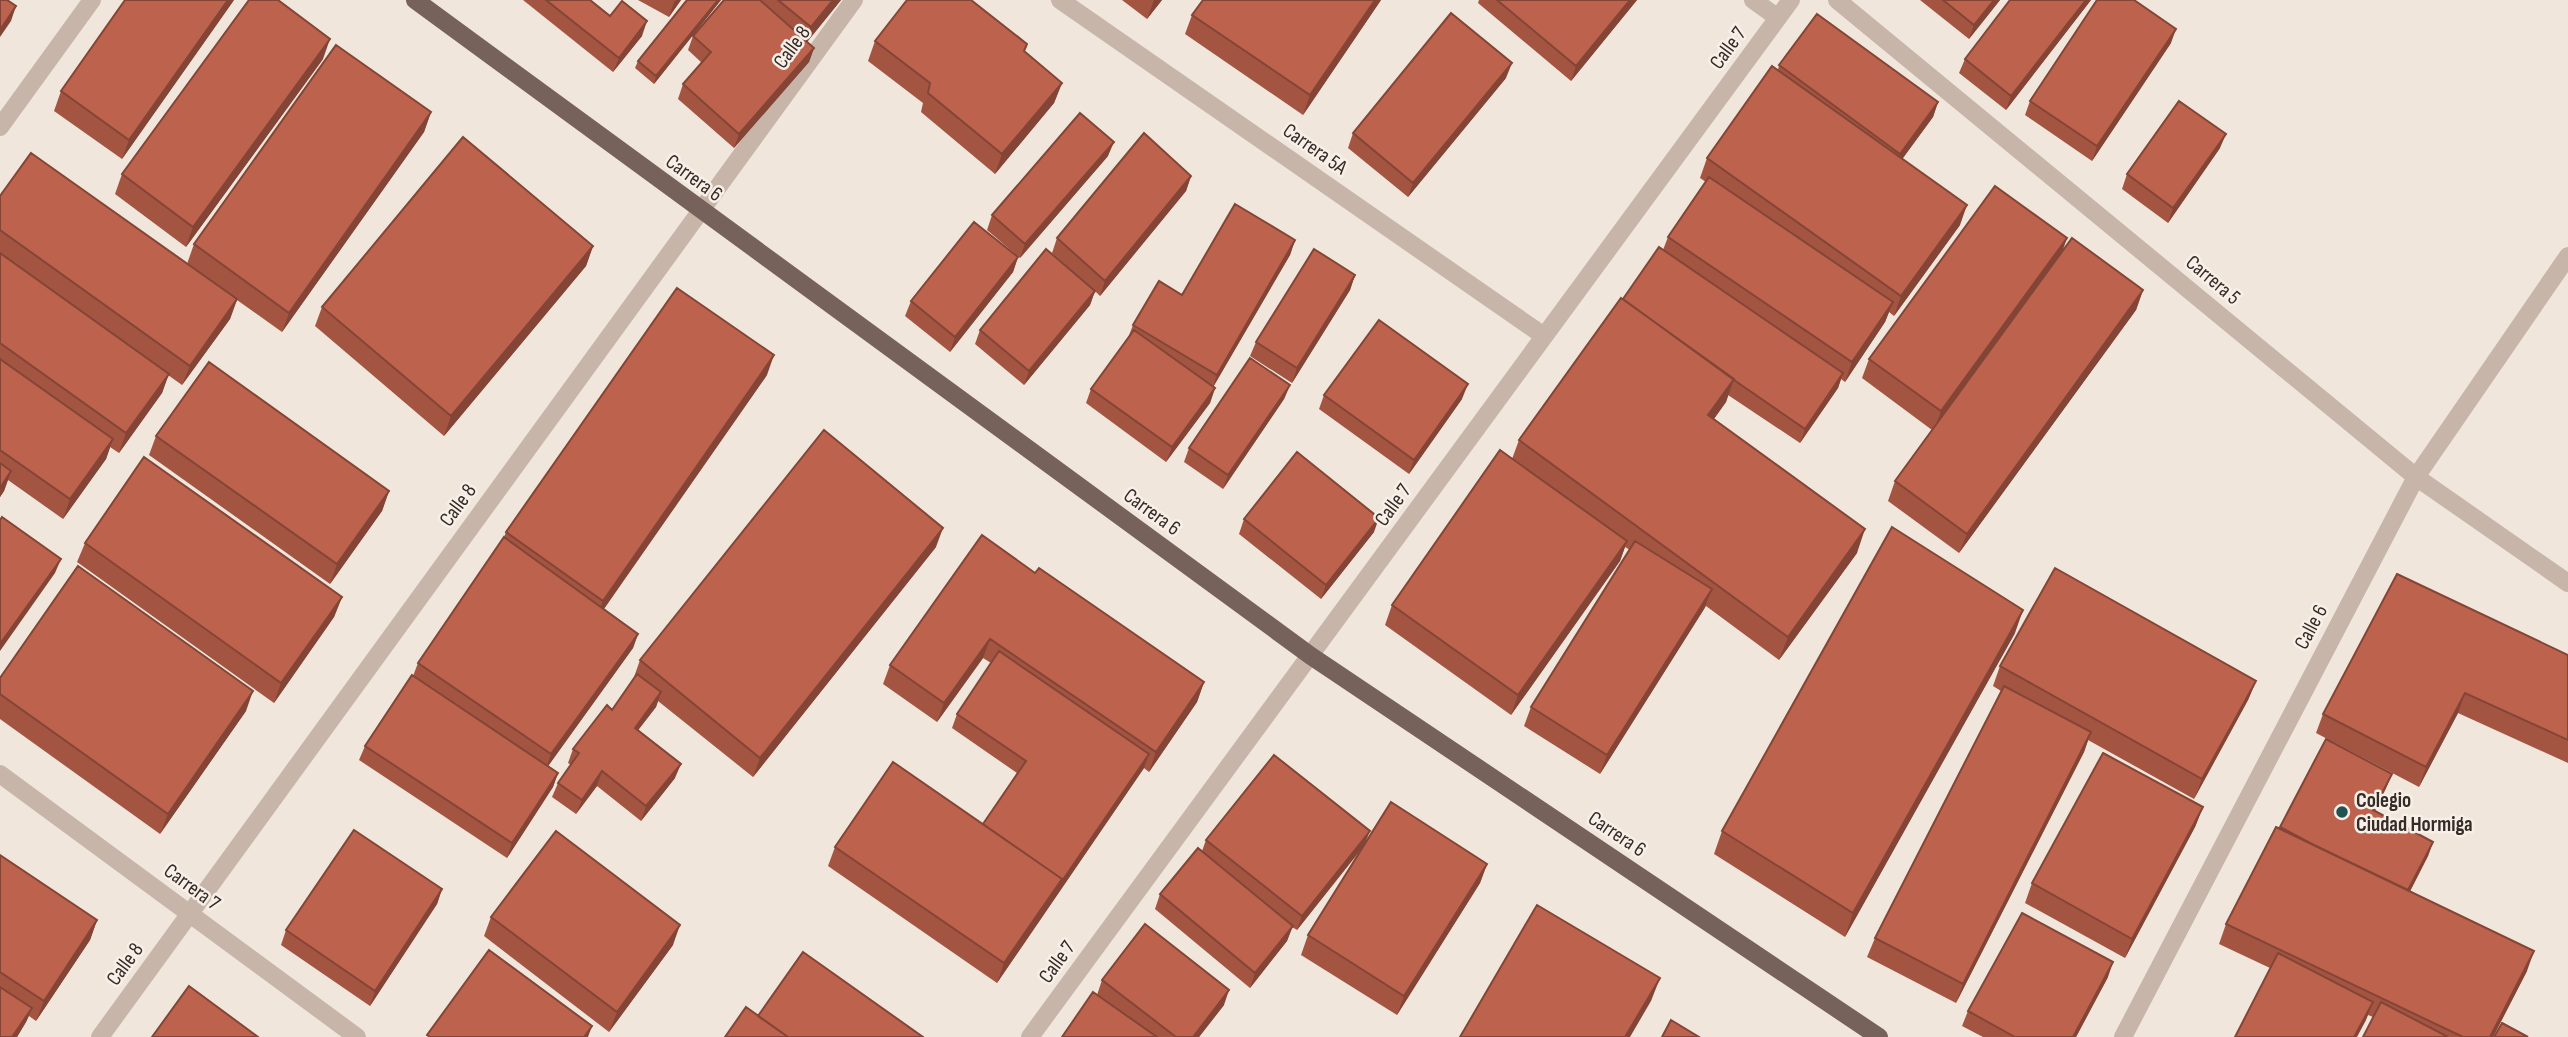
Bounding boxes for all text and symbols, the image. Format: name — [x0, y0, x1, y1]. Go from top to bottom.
street label: Calle 8 — [768, 21, 816, 73]
street label: Calle 7 — [1704, 22, 1752, 74]
street label: Carrera 5A — [1278, 118, 1353, 181]
street label: Carrera 6 — [661, 149, 727, 207]
street label: Carrera 5 — [2181, 250, 2245, 310]
street label: Calle 8 — [434, 479, 482, 531]
street label: Calle 7 — [1369, 479, 1417, 531]
street label: Carrera 6 — [1119, 483, 1185, 541]
street label: Calle 6 — [2289, 601, 2333, 653]
place label: Colegio Ciudad Hormiga — [2356, 788, 2473, 837]
marker: Colegio Ciudad Hormiga — [2334, 804, 2350, 820]
street label: Carrera 6 — [1583, 806, 1651, 862]
street label: Carrera 7 — [159, 858, 226, 916]
street label: Calle 7 — [1033, 936, 1081, 988]
street label: Calle 8 — [101, 938, 149, 990]

